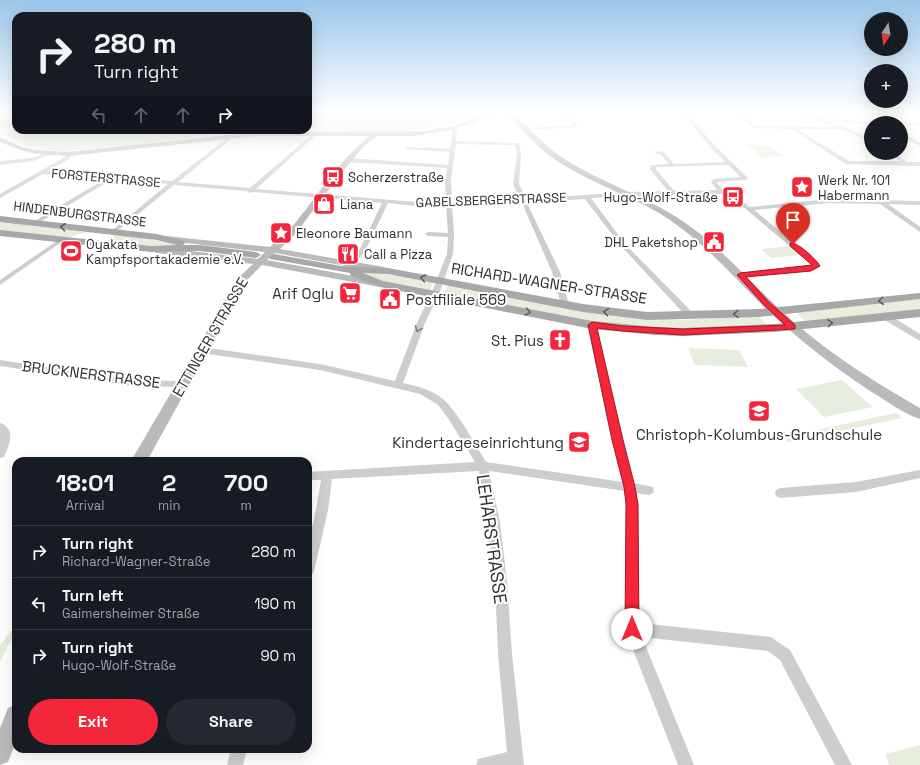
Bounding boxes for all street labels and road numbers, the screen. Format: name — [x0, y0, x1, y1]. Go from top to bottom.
street label: FORSTERSTRASSE — [51, 165, 161, 191]
street label: GABELSBERGERSTRASSE — [415, 189, 567, 211]
street label: HINDENBURGSTRASSE — [13, 197, 147, 231]
street label: RICHARD-WAGNER-STRASSE — [450, 258, 648, 308]
street label: ETTINGER STRASSE — [168, 274, 252, 400]
street label: BRUCKNERSTRASSE — [21, 356, 161, 392]
street label: LEHARSTRASSE — [472, 473, 512, 605]

